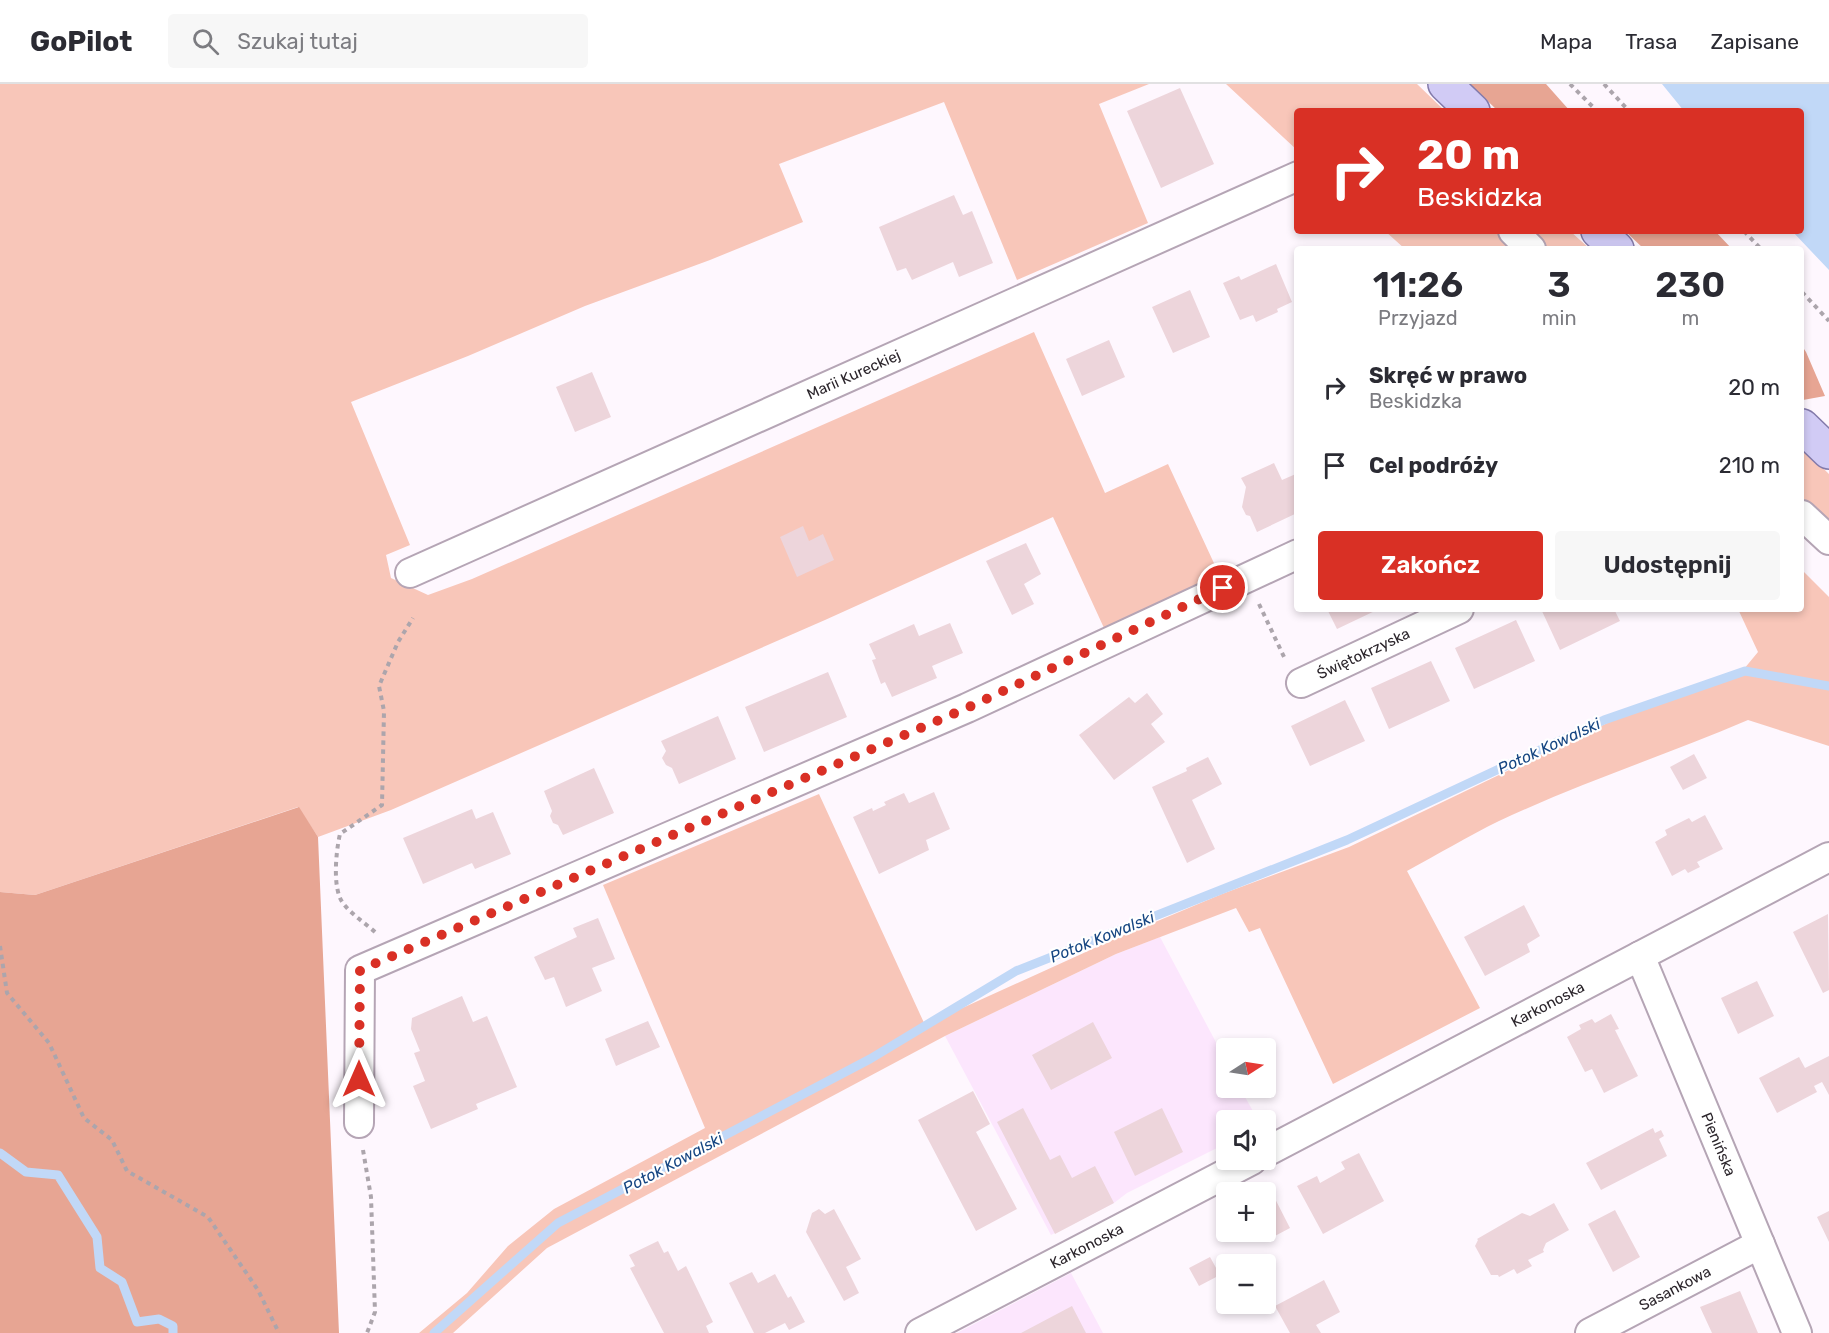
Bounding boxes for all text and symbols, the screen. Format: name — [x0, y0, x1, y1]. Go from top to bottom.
search box — [168, 14, 588, 68]
text: GoPilot — [30, 25, 132, 58]
icon: search — [189, 25, 222, 58]
text: Szukaj tutaj — [237, 28, 358, 55]
text: Mapa — [1540, 29, 1592, 54]
text: Trasa — [1625, 29, 1677, 54]
text: Zapisane — [1710, 29, 1799, 54]
text: 20 m — [1417, 130, 1520, 180]
icon: right — [1318, 132, 1396, 210]
text: Beskidzka — [1417, 181, 1543, 213]
text: 11:26 — [1373, 263, 1463, 306]
text: 3 — [1548, 263, 1571, 306]
text: 230 — [1655, 263, 1725, 306]
text: Przyjazd — [1378, 306, 1458, 330]
text: min — [1542, 306, 1577, 330]
text: m — [1681, 306, 1699, 330]
street label: Marii Kureckiej — [804, 346, 903, 403]
text: Skręć w prawo — [1369, 362, 1527, 389]
icon: right — [1318, 371, 1351, 404]
text: 20 m — [1728, 374, 1780, 401]
text: Beskidzka — [1369, 389, 1462, 413]
icon: arrive — [1318, 449, 1351, 482]
text: Cel podróży — [1369, 452, 1498, 479]
text: 210 m — [1719, 452, 1780, 479]
button: Zakończ — [1318, 531, 1543, 600]
button: Udostępnij — [1555, 531, 1780, 600]
pin — [1197, 562, 1248, 613]
icon: arrive — [1206, 571, 1239, 604]
street label: Świętokrzyska — [1314, 624, 1413, 683]
water label: Potok Kowalski — [1495, 713, 1604, 778]
water label: Potok Kowalski — [1047, 907, 1158, 967]
street label: Karkonoska — [1508, 978, 1587, 1031]
north arrow — [1216, 1038, 1276, 1098]
map controls — [1216, 1038, 1276, 1314]
position arrow — [327, 1047, 391, 1111]
button: sound — [1216, 1110, 1276, 1170]
street label: Pienińska — [1697, 1110, 1740, 1179]
water label: Potok Kowalski — [620, 1128, 727, 1197]
button: + — [1216, 1182, 1276, 1242]
street label: Karkonoska — [1047, 1220, 1126, 1273]
button: − — [1216, 1254, 1276, 1314]
street label: Sasankowa — [1636, 1262, 1714, 1315]

